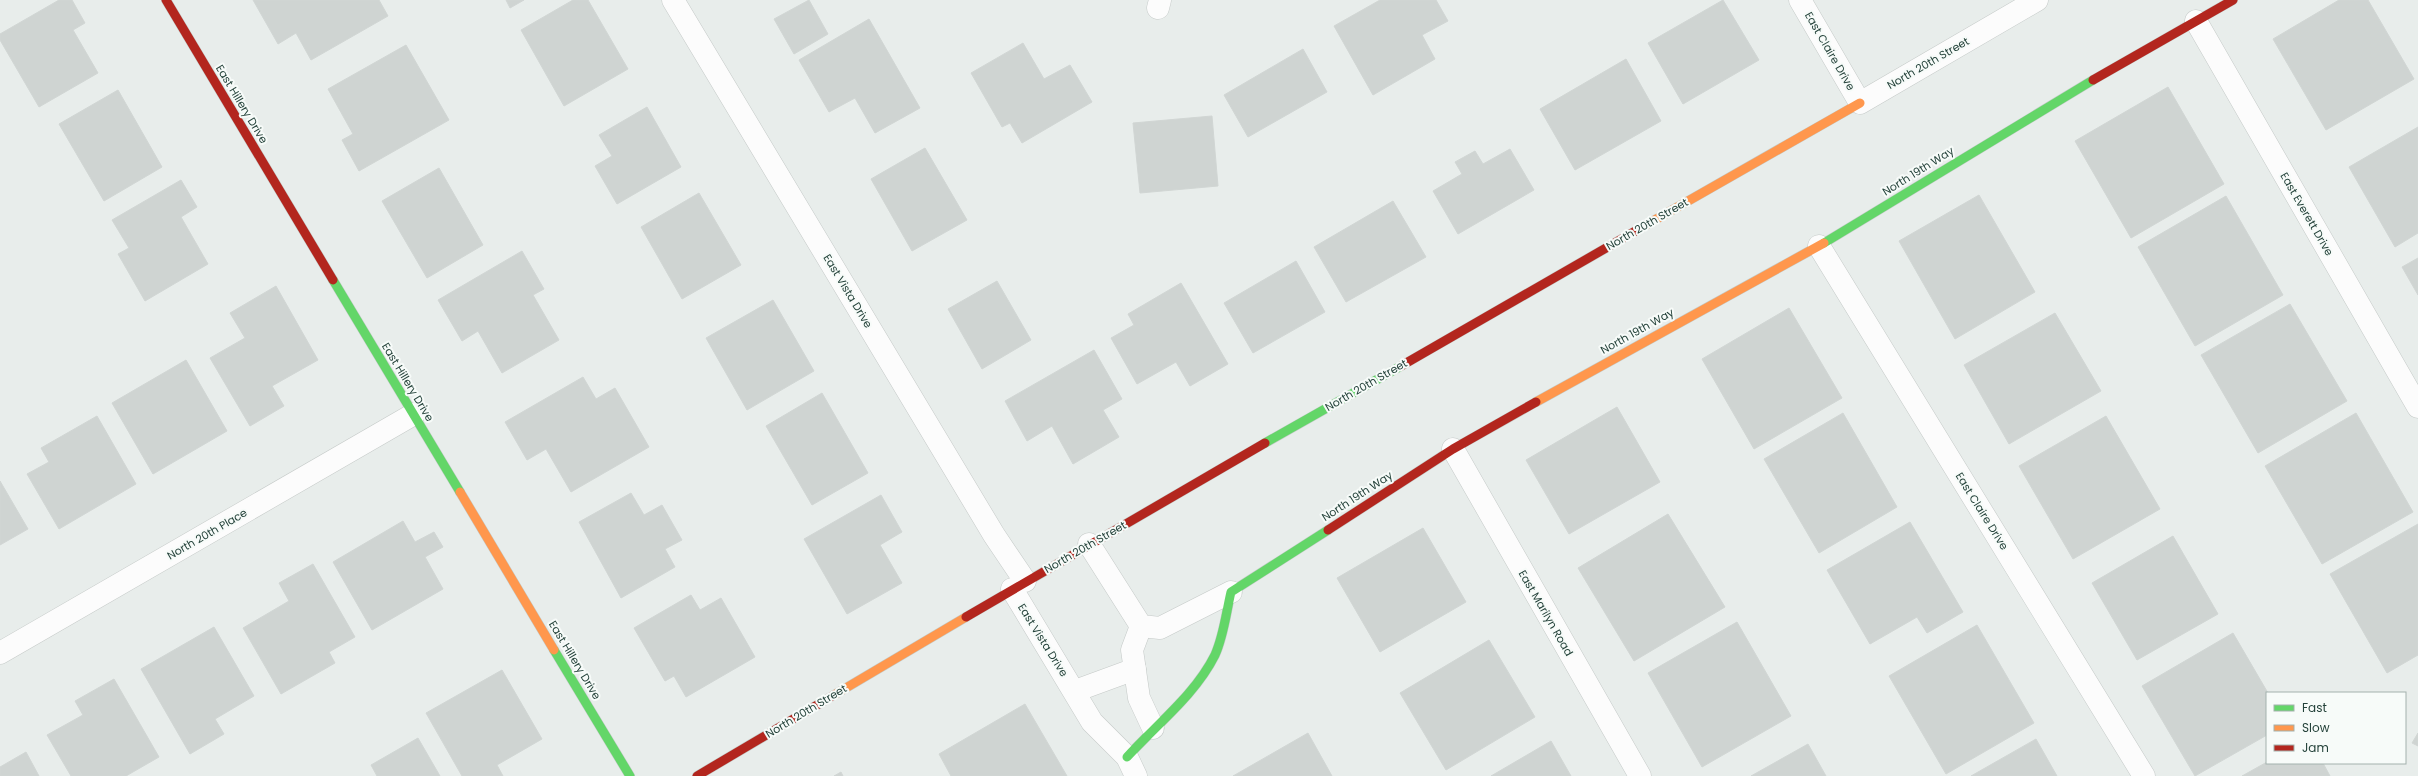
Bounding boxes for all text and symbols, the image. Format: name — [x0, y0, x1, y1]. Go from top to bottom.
street label: East Claire Drive — [1801, 9, 1859, 93]
street label: North 20th Street — [1884, 33, 1972, 93]
street label: East Hillery Drive — [212, 62, 272, 146]
street label: North 19th Way — [1879, 142, 1958, 199]
street label: East Everett Drive — [2277, 169, 2337, 259]
street label: North 20th Street — [1603, 194, 1691, 254]
street label: East Vista Drive — [820, 251, 876, 331]
street label: North 19th Way — [1597, 304, 1677, 358]
street label: East Hillery Drive — [378, 340, 438, 424]
street label: North 20th Street — [1322, 355, 1410, 415]
street label: North 19th Way — [1318, 467, 1396, 525]
street label: East Claire Drive — [1952, 469, 2012, 553]
street label: North 20th Place — [164, 504, 250, 563]
street label: North 20th Street — [1041, 517, 1129, 577]
street label: East Marilyn Road — [1515, 567, 1577, 659]
street label: East Vista Drive — [1014, 600, 1072, 680]
street label: East Hillery Drive — [545, 618, 605, 702]
street label: North 20th Street — [762, 680, 850, 742]
legend — [2266, 692, 2406, 764]
text: Fast — [2302, 699, 2327, 716]
text: Slow — [2302, 719, 2330, 736]
text: Jam — [2302, 739, 2329, 756]

